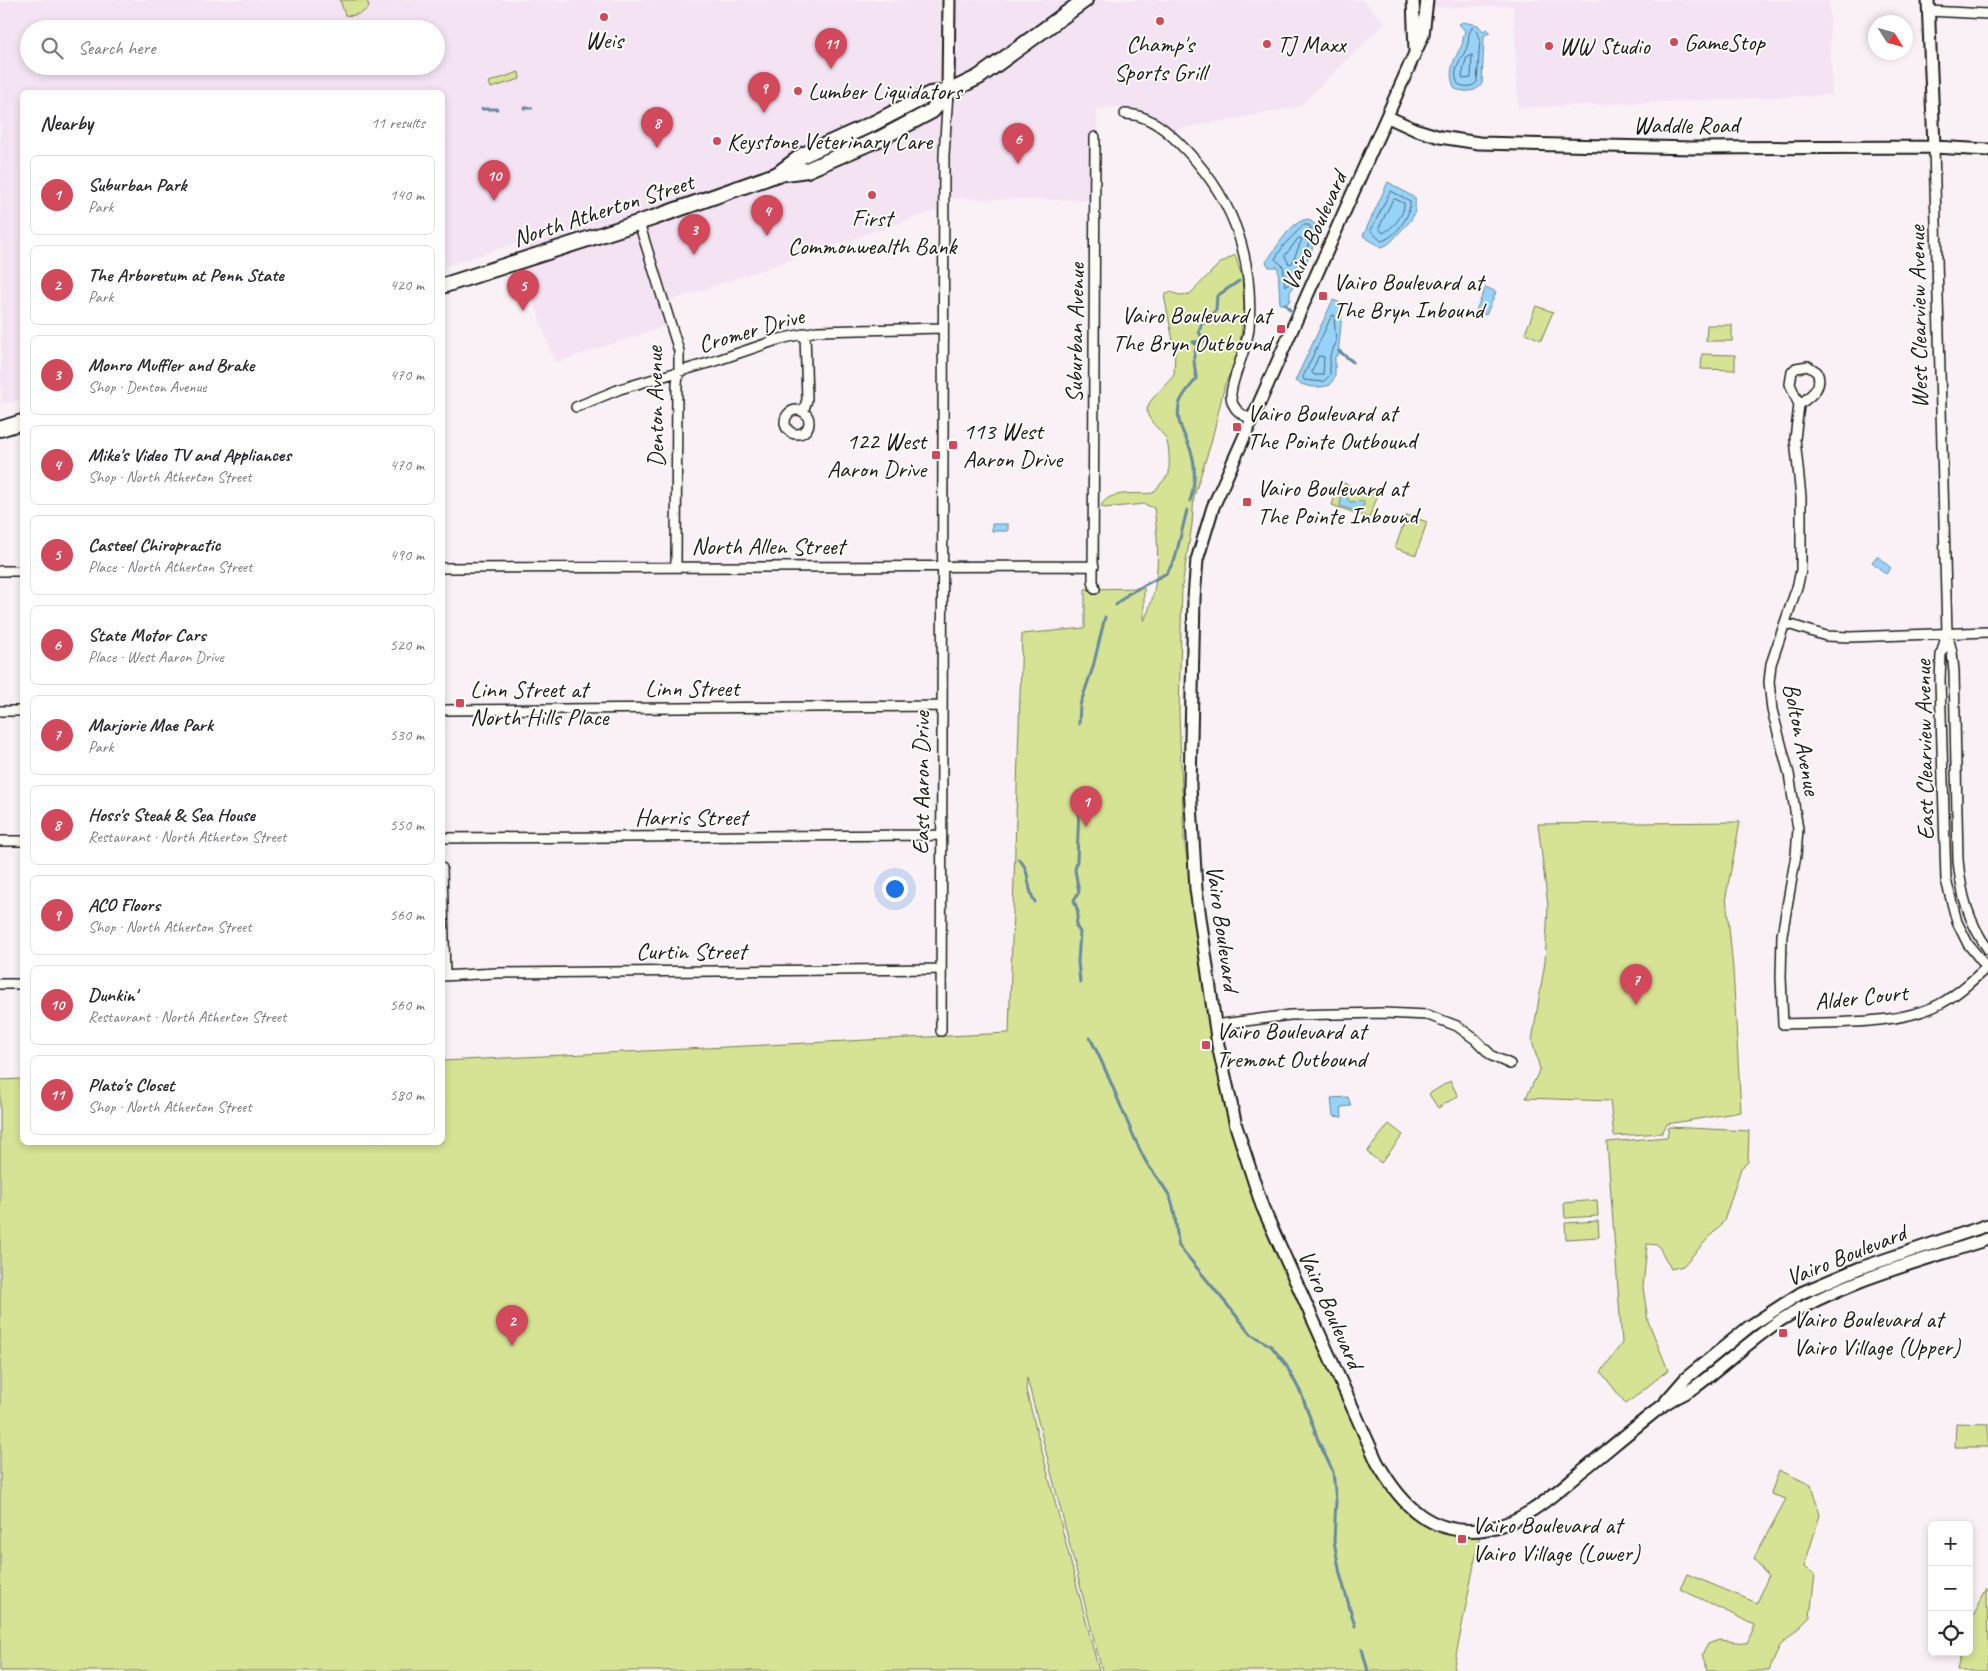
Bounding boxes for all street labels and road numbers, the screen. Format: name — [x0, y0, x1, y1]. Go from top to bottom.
street label: Waddle Road — [1633, 110, 1742, 140]
street label: Vairo Boulevard — [1275, 164, 1355, 295]
street label: North Atherton Street — [509, 166, 699, 253]
street label: West Clearview Avenue — [1901, 223, 1935, 409]
street label: Suburban Avenue — [1059, 261, 1091, 403]
street label: Cromer Drive — [695, 300, 809, 359]
street label: Denton Avenue — [639, 344, 671, 468]
street label: North Allen Street — [692, 531, 848, 561]
street label: East Clearview Avenue — [1907, 657, 1941, 840]
street label: Linn Street — [645, 673, 741, 703]
street label: Bolton Avenue — [1776, 681, 1828, 800]
street label: East Aaron Drive — [906, 709, 936, 855]
street label: Harris Street — [635, 802, 750, 832]
street label: Vairo Boulevard — [1199, 863, 1247, 996]
street label: Curtin Street — [636, 936, 749, 966]
street label: Alder Court — [1813, 977, 1911, 1017]
street label: Vairo Boulevard — [1782, 1216, 1914, 1293]
street label: Vairo Boulevard — [1292, 1245, 1372, 1376]

